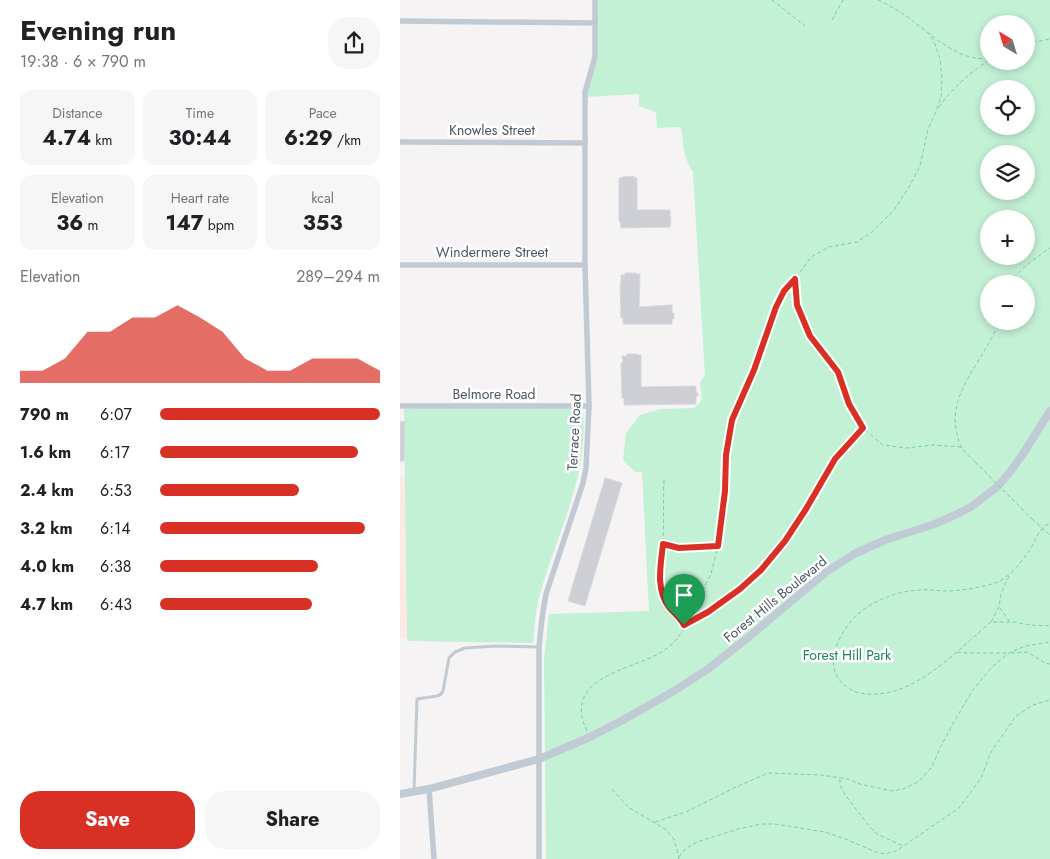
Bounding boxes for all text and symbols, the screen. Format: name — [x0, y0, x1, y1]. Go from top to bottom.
text: Evening run — [20, 10, 176, 51]
north arrow — [980, 15, 1035, 70]
map controls — [980, 15, 1035, 330]
button: share — [328, 17, 380, 69]
text: 19:38 · 6 × 790 m — [20, 50, 146, 73]
button: locate — [980, 80, 1035, 135]
text: Distance — [52, 103, 102, 123]
text: Time — [186, 103, 214, 123]
text: Pace — [309, 103, 337, 123]
street label: Knowles Street — [449, 120, 536, 140]
text: 4.74 — [42, 123, 91, 153]
text: 30:44 — [168, 123, 232, 153]
text: 6:29 — [284, 123, 333, 153]
text: km — [91, 130, 112, 150]
text: /km — [333, 130, 361, 150]
button: layers — [980, 145, 1035, 200]
text: Elevation — [51, 188, 104, 208]
text: Heart rate — [171, 188, 229, 208]
text: kcal — [311, 188, 334, 208]
text: 36 — [56, 208, 83, 238]
text: 147 — [165, 208, 203, 238]
text: 353 — [303, 208, 342, 238]
button: + — [980, 210, 1035, 265]
text: m — [83, 215, 98, 235]
text: bpm — [203, 215, 235, 235]
street label: Windermere Street — [436, 242, 549, 262]
text: Elevation — [20, 265, 80, 288]
text: 289–294 m — [296, 265, 380, 288]
button: − — [980, 275, 1035, 330]
street label: Belmore Road — [452, 384, 536, 404]
street label: Terrace Road — [562, 393, 586, 471]
text: 790 m — [20, 403, 69, 426]
text: 6:07 — [100, 403, 132, 426]
text: 1.6 km — [20, 441, 71, 464]
text: 6:17 — [100, 441, 130, 464]
text: 2.4 km — [20, 479, 74, 502]
text: 6:53 — [100, 479, 132, 502]
text: 3.2 km — [20, 517, 73, 540]
text: 6:14 — [100, 517, 131, 540]
street label: Forest Hills Boulevard — [719, 551, 831, 647]
text: 4.0 km — [20, 555, 74, 578]
text: 6:38 — [100, 555, 132, 578]
pin — [663, 574, 705, 625]
icon: arrive — [670, 581, 698, 609]
text: 4.7 km — [20, 593, 73, 616]
text: 6:43 — [100, 593, 132, 616]
park label: Forest Hill Park — [803, 645, 892, 665]
button: Save — [20, 791, 195, 849]
button: Share — [205, 791, 380, 849]

